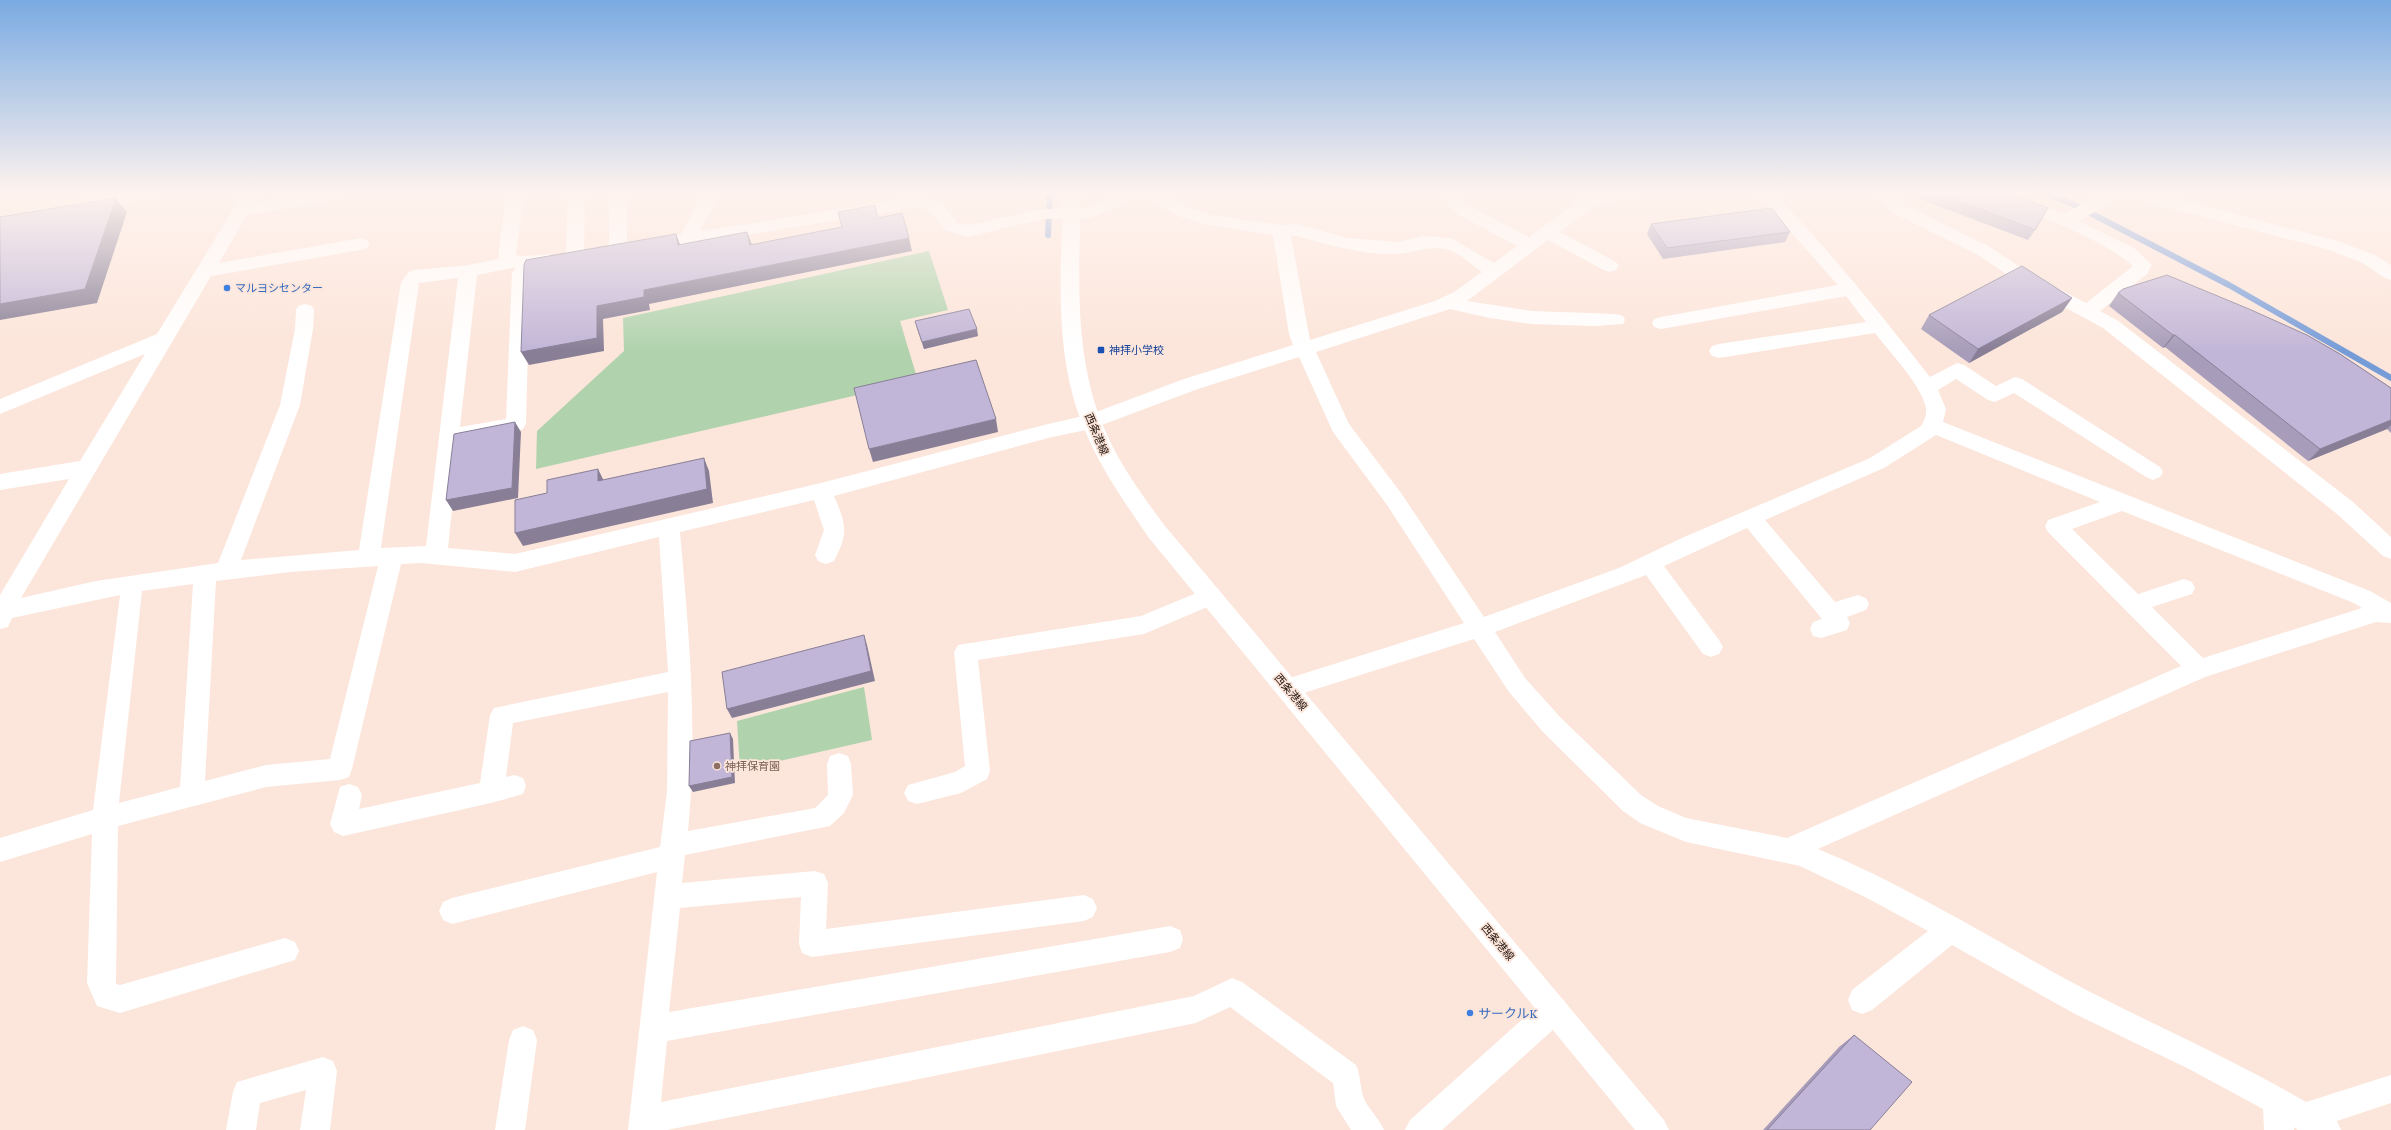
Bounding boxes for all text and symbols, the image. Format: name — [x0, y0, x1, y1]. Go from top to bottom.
place label: マルヨシセンター — [235, 282, 323, 294]
marker: マルヨシセンター — [222, 283, 232, 293]
place label: 神拝小学校 — [1109, 344, 1164, 356]
marker: 神拝小学校 — [1096, 345, 1106, 355]
street label: 西条港線 — [1083, 411, 1111, 457]
street label: 西条港線 — [1272, 671, 1310, 713]
place label: 神拝保育園 — [725, 760, 780, 772]
marker: 神拝保育園 — [712, 761, 722, 771]
street label: 西条港線 — [1479, 921, 1517, 963]
place label: サークルK — [1478, 1006, 1538, 1021]
marker: サークルK — [1465, 1008, 1475, 1018]

